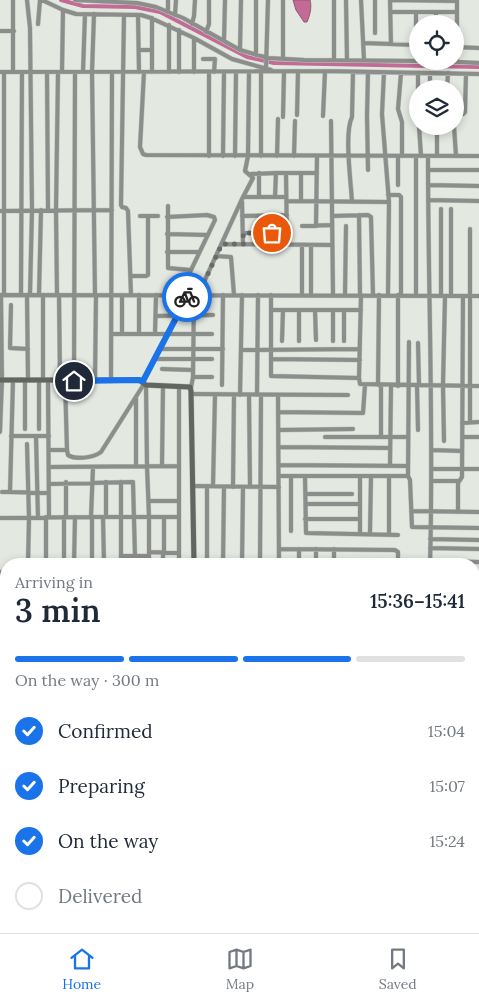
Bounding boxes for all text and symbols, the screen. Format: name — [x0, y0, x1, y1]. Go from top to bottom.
map controls — [409, 15, 464, 135]
button: locate — [409, 15, 464, 70]
button: layers — [409, 80, 464, 135]
pin — [251, 212, 293, 254]
icon: bag — [258, 219, 286, 247]
courier — [162, 272, 212, 322]
icon: bike — [173, 283, 201, 311]
pin — [53, 360, 95, 402]
icon: home — [60, 367, 88, 395]
text: Arriving in — [15, 572, 93, 592]
text: 15:36–15:41 — [370, 589, 465, 613]
text: 3 min — [15, 590, 101, 631]
text: On the way · 300 m — [15, 670, 159, 690]
icon: check — [15, 717, 43, 745]
text: Confirmed — [58, 719, 153, 743]
text: 15:04 — [428, 721, 465, 741]
icon: check — [15, 772, 43, 800]
text: Preparing — [58, 774, 145, 798]
text: 15:07 — [429, 776, 465, 796]
icon: check — [15, 827, 43, 855]
text: On the way — [58, 829, 158, 853]
text: 15:24 — [430, 831, 465, 851]
text: Delivered — [58, 884, 142, 908]
tab: Home — [62, 945, 101, 993]
tab: Map — [226, 945, 254, 993]
tab: Saved — [379, 945, 417, 993]

